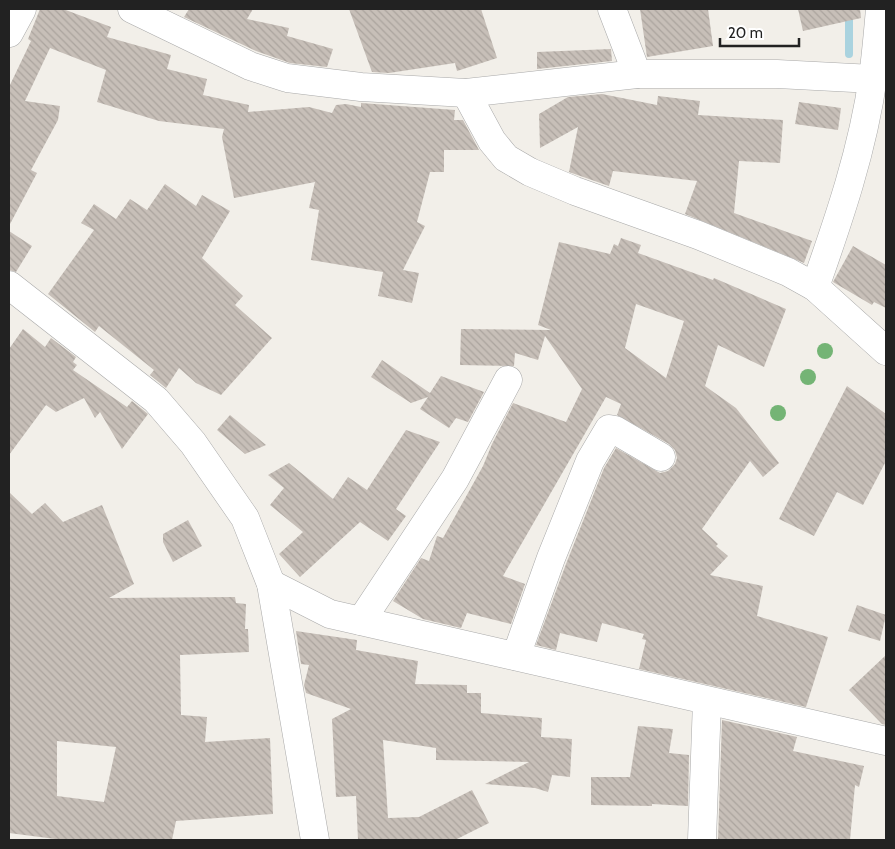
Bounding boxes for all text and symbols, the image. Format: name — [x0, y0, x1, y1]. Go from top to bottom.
scale bar — [720, 15, 799, 47]
text: 20 m — [728, 24, 763, 42]

